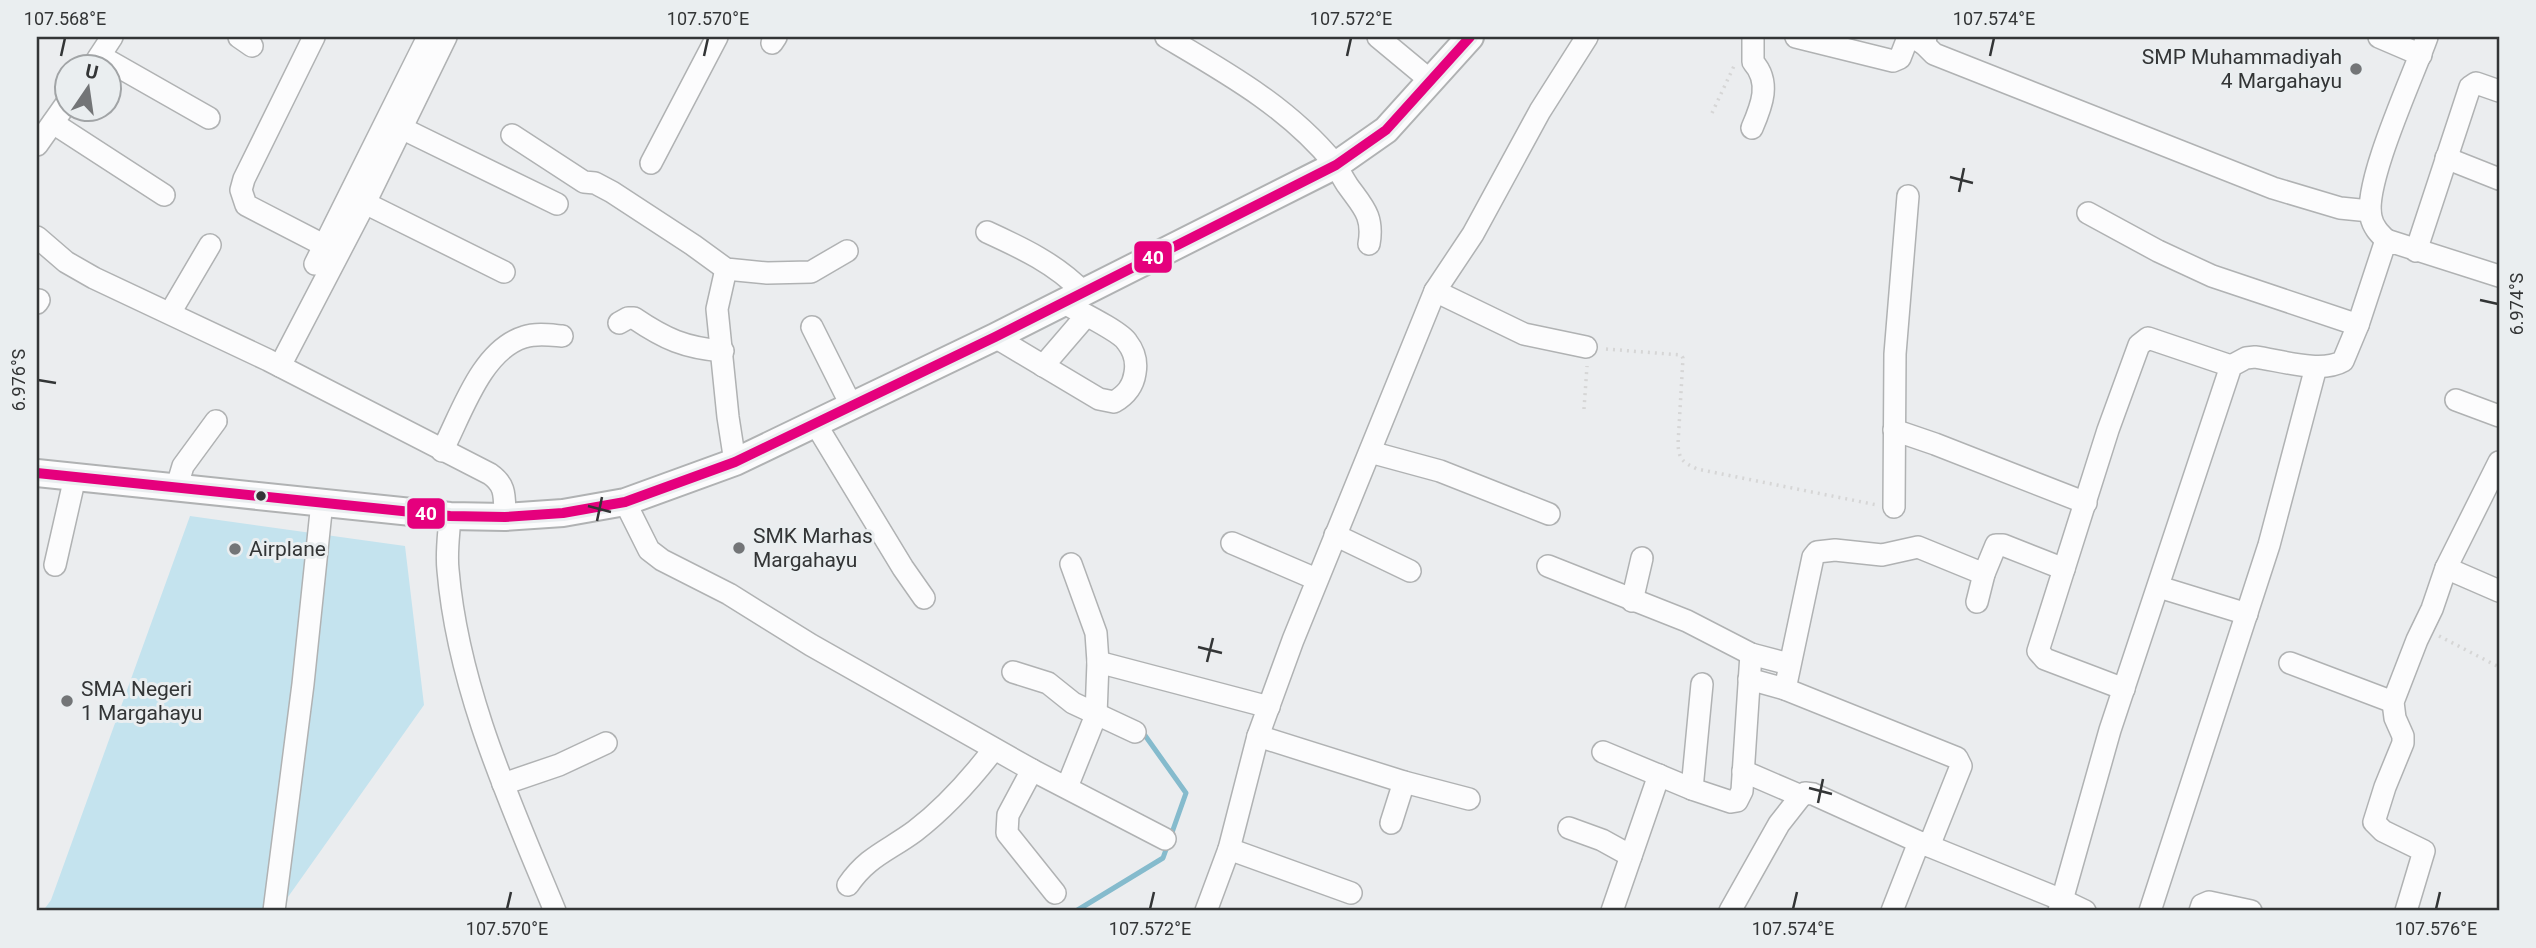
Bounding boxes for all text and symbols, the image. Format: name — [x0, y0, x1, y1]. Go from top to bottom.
text: 107.568°E — [24, 8, 106, 29]
text: 107.570°E — [667, 8, 749, 29]
text: 107.572°E — [1310, 8, 1392, 29]
text: 107.574°E — [1953, 8, 2035, 29]
place label: SMP Muhammadiyah 4 Margahayu — [2142, 45, 2342, 93]
north arrow — [52, 52, 122, 122]
text: U — [83, 59, 100, 85]
marker: SMP Muhammadiyah 4 Margahayu — [2348, 61, 2364, 77]
line badge: 40 — [1133, 240, 1173, 274]
text: 40 — [1142, 246, 1164, 269]
text: 6.974°S — [2506, 272, 2527, 335]
text: 6.976°S — [8, 348, 29, 411]
unlabelled marker — [254, 489, 268, 503]
line badge: 40 — [406, 497, 446, 530]
text: 40 — [415, 502, 437, 525]
place label: SMK Marhas Margahayu — [753, 524, 873, 572]
place label: Airplane — [249, 537, 326, 561]
marker: SMK Marhas Margahayu — [731, 540, 747, 556]
marker: Airplane — [227, 541, 243, 557]
place label: SMA Negeri 1 Margahayu — [81, 677, 202, 725]
marker: SMA Negeri 1 Margahayu — [59, 693, 75, 709]
text: 107.570°E — [466, 918, 548, 939]
text: 107.572°E — [1109, 918, 1191, 939]
text: 107.574°E — [1752, 918, 1834, 939]
text: 107.576°E — [2395, 918, 2477, 939]

